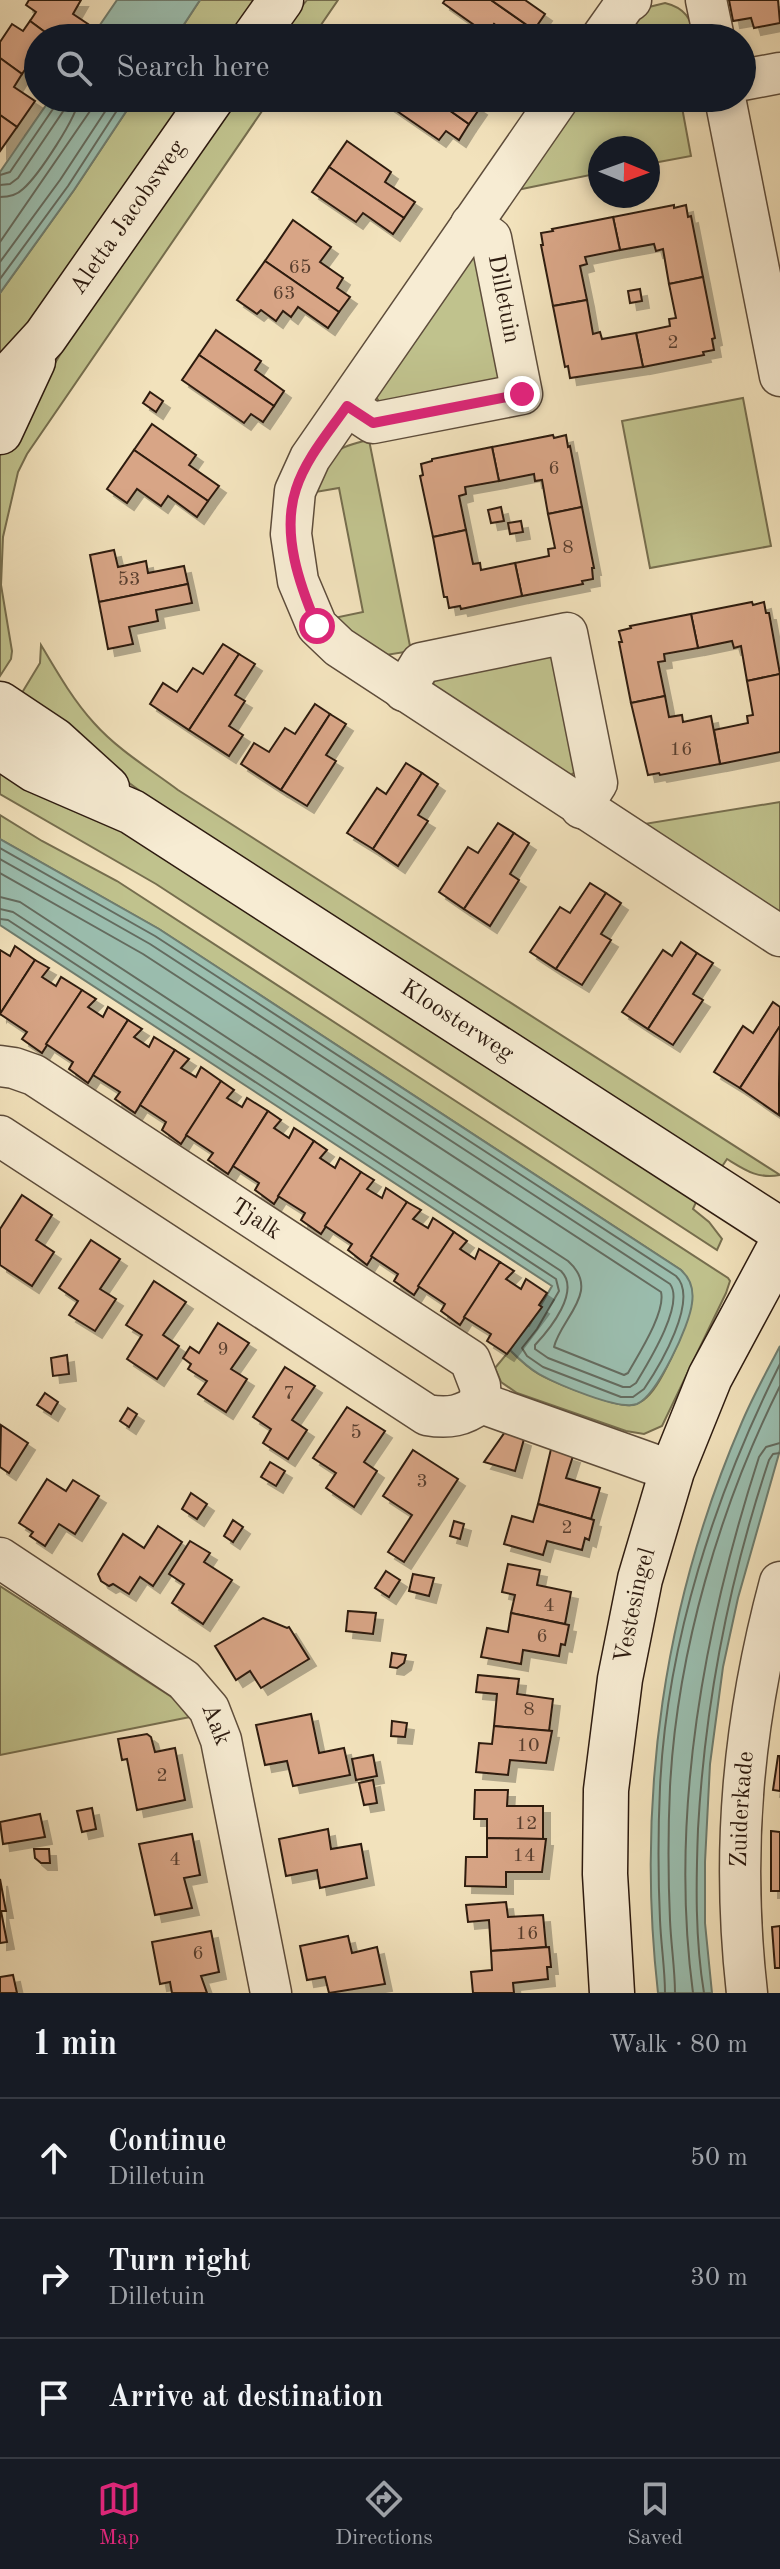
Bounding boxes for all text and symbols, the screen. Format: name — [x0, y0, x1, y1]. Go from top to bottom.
search box — [24, 24, 756, 112]
icon: search — [52, 46, 96, 90]
text: Search here — [116, 53, 270, 83]
street label: Aletta Jacobsweg — [66, 136, 191, 300]
north arrow — [588, 136, 660, 208]
street label: Dilletuin — [483, 253, 523, 345]
house number: 65 — [288, 258, 312, 278]
house number: 63 — [272, 284, 296, 304]
house number: 2 — [667, 333, 679, 353]
route end — [504, 376, 540, 412]
house number: 6 — [548, 459, 560, 479]
house number: 8 — [562, 538, 574, 558]
house number: 53 — [117, 570, 141, 590]
route start — [299, 608, 335, 644]
house number: 16 — [669, 740, 693, 760]
street label: Kloosterweg — [396, 976, 518, 1067]
street label: Tjalk — [226, 1195, 285, 1245]
house number: 9 — [217, 1340, 229, 1360]
house number: 7 — [283, 1384, 295, 1404]
house number: 5 — [350, 1423, 362, 1443]
house number: 3 — [416, 1472, 428, 1492]
house number: 2 — [561, 1518, 573, 1538]
street label: Vestesingel — [611, 1545, 661, 1666]
house number: 4 — [543, 1596, 555, 1616]
house number: 6 — [536, 1627, 548, 1647]
house number: 8 — [523, 1700, 535, 1720]
street label: Aak — [196, 1701, 234, 1749]
house number: 10 — [516, 1736, 540, 1756]
street label: Zuiderkade — [728, 1750, 759, 1867]
house number: 2 — [156, 1766, 168, 1786]
house number: 12 — [514, 1814, 538, 1834]
house number: 14 — [512, 1846, 536, 1866]
house number: 4 — [169, 1850, 181, 1870]
house number: 16 — [515, 1924, 539, 1944]
house number: 6 — [192, 1944, 204, 1964]
text: 1 min — [32, 2028, 117, 2062]
text: Walk · 80 m — [609, 2032, 748, 2058]
text: Continue — [108, 2127, 227, 2157]
icon: ahead — [32, 2136, 76, 2180]
text: 50 m — [690, 2145, 748, 2171]
text: Dilletuin — [108, 2164, 205, 2190]
text: Turn right — [108, 2247, 250, 2277]
icon: right — [32, 2256, 76, 2300]
text: 30 m — [690, 2265, 748, 2291]
text: Dilletuin — [108, 2284, 205, 2310]
icon: arrive — [32, 2376, 76, 2420]
text: Arrive at destination — [108, 2383, 383, 2413]
tab: Map — [97, 2477, 141, 2552]
tab: Directions — [335, 2477, 433, 2552]
tab: Saved — [627, 2477, 683, 2552]

